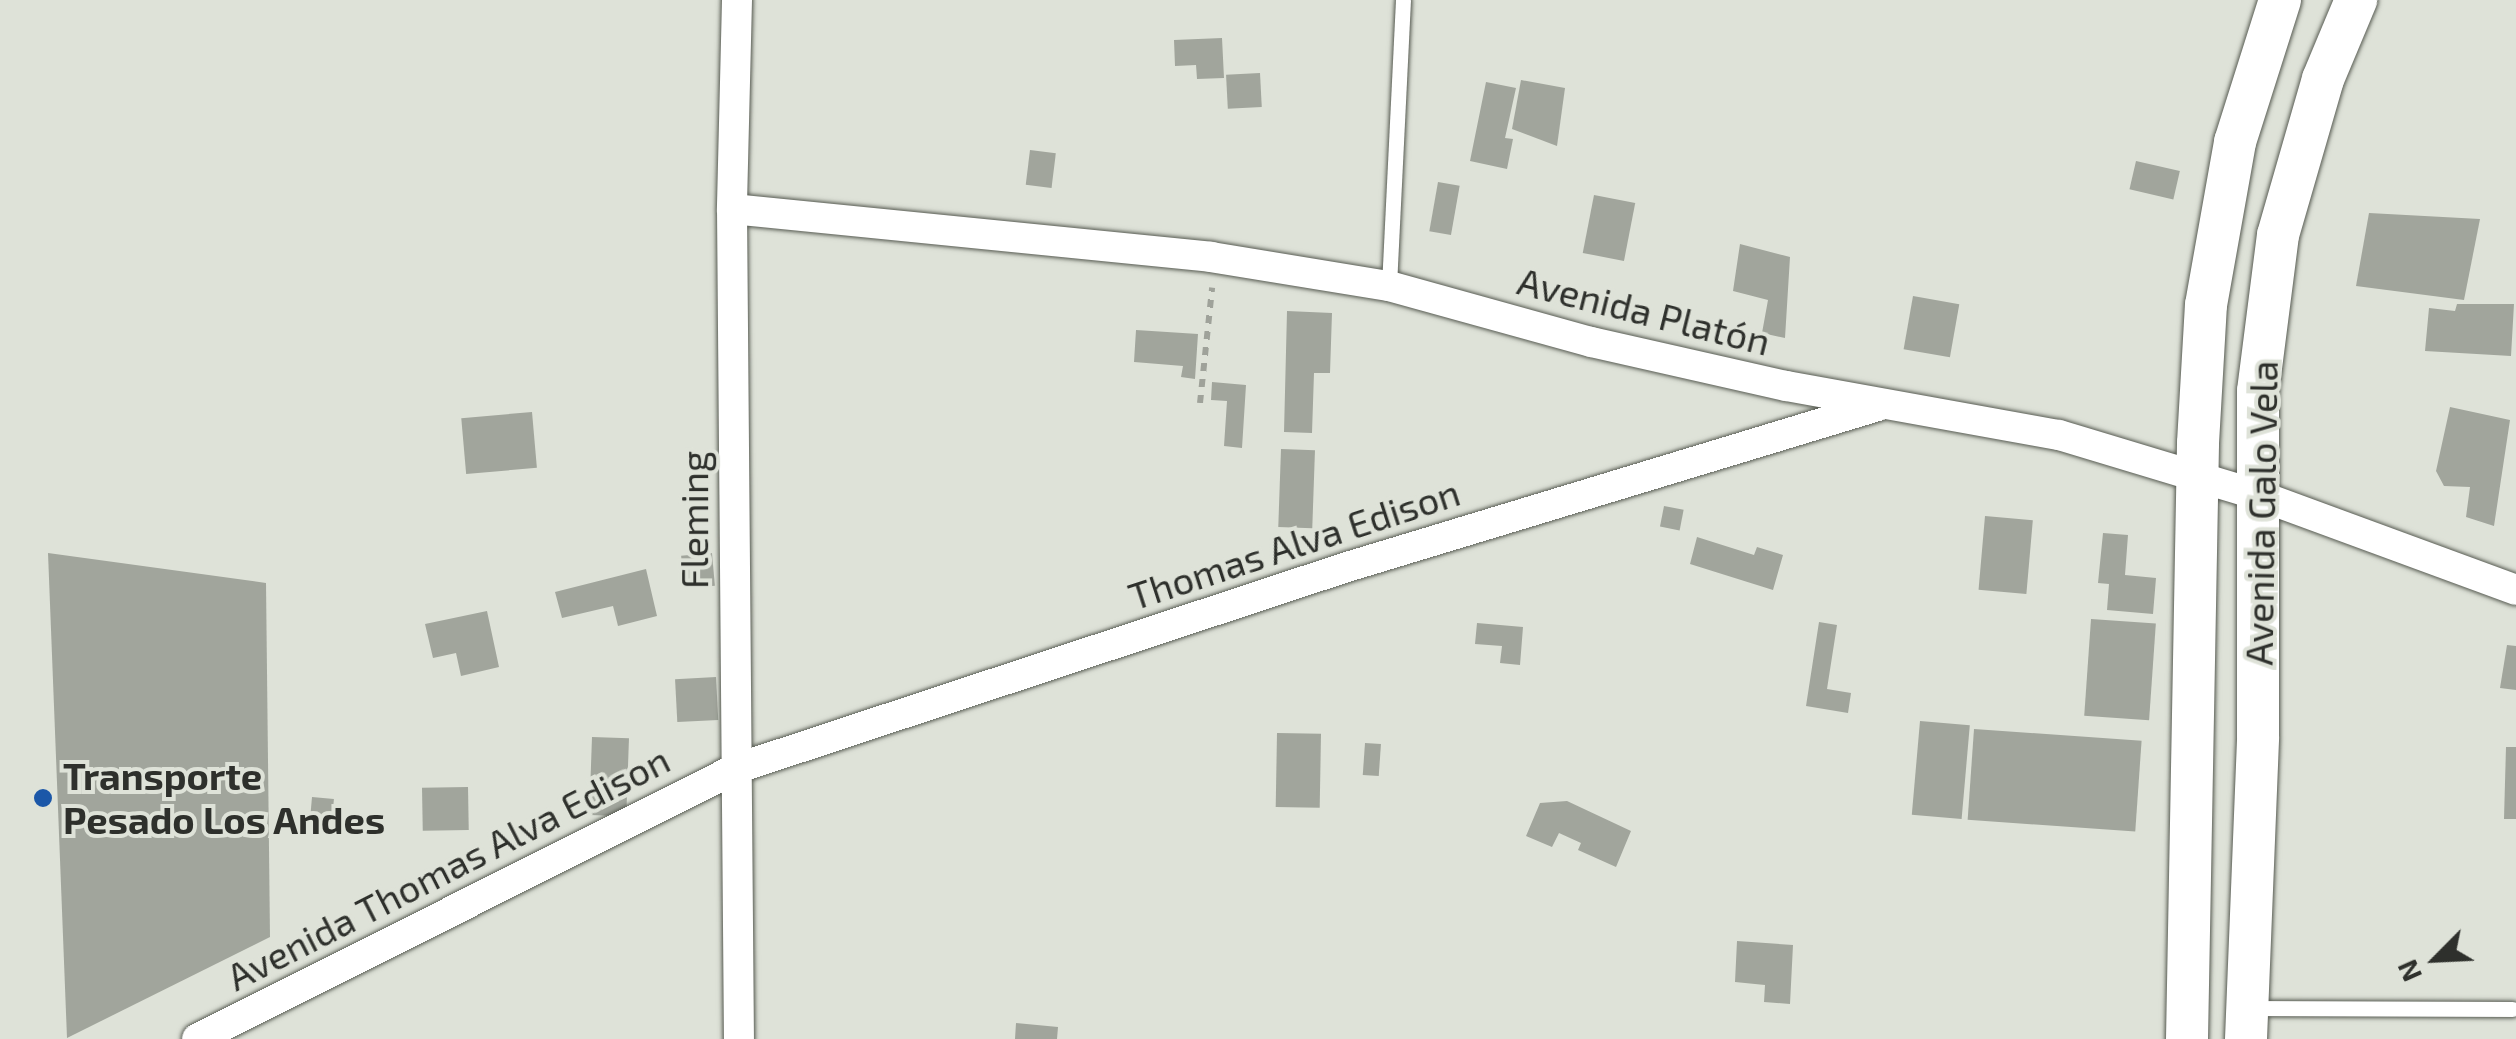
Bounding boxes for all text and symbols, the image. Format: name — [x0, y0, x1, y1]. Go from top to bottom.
street label: Avenida Platón — [1513, 258, 1775, 364]
street label: Avenida Galo Vela — [2236, 360, 2286, 666]
street label: Fleming — [671, 451, 717, 589]
street label: Thomas Alva Edison — [1122, 469, 1466, 619]
street label: Avenida Thomas Alva Edison — [218, 736, 678, 1000]
place label: Transporte Pesado Los Andes — [63, 753, 386, 842]
marker: Transporte Pesado Los Andes — [32, 787, 54, 809]
north arrow — [2386, 909, 2486, 1009]
text: N — [2389, 955, 2428, 987]

